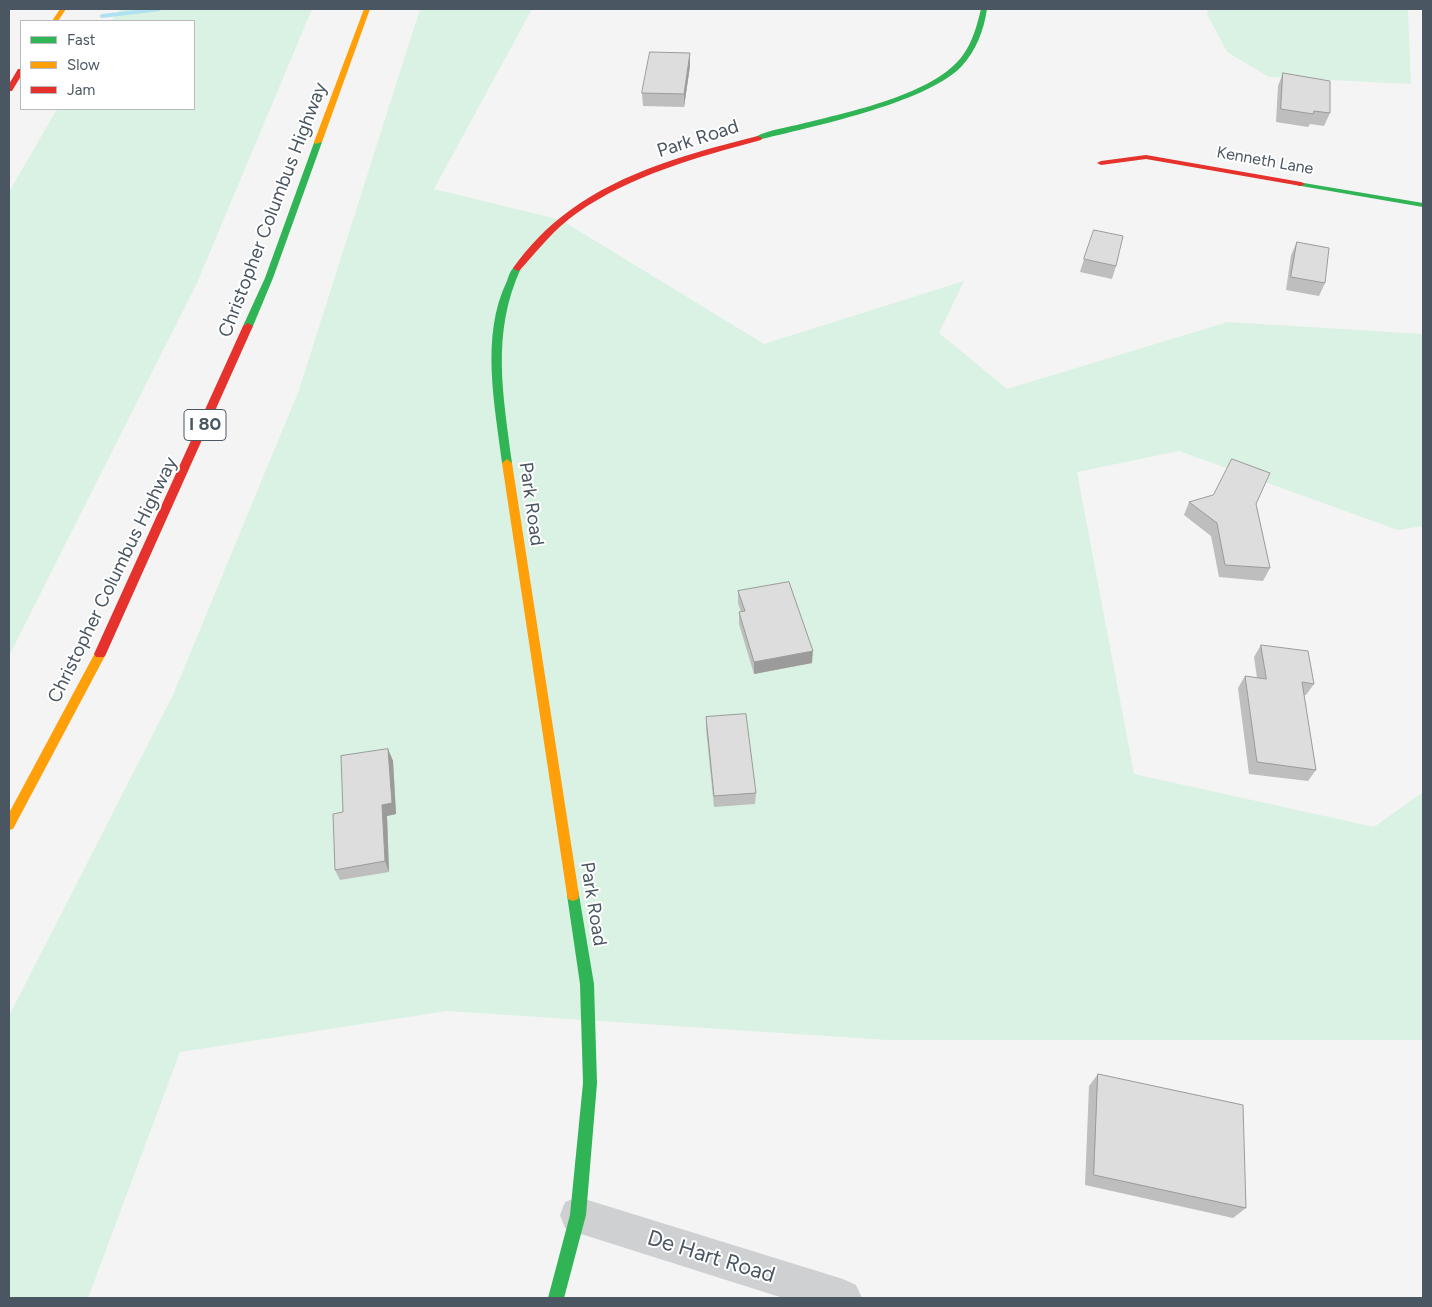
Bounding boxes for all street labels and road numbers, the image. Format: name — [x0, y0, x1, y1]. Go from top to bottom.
street label: Christopher Columbus Highway — [214, 79, 332, 341]
street label: Park Road — [654, 115, 742, 163]
street label: Kenneth Lane — [1215, 143, 1315, 179]
road number: I 80 — [184, 410, 226, 440]
street label: Christopher Columbus Highway — [43, 453, 183, 707]
street label: Park Road — [514, 461, 548, 547]
street label: Park Road — [575, 860, 611, 948]
street label: De Hart Road — [644, 1225, 778, 1289]

